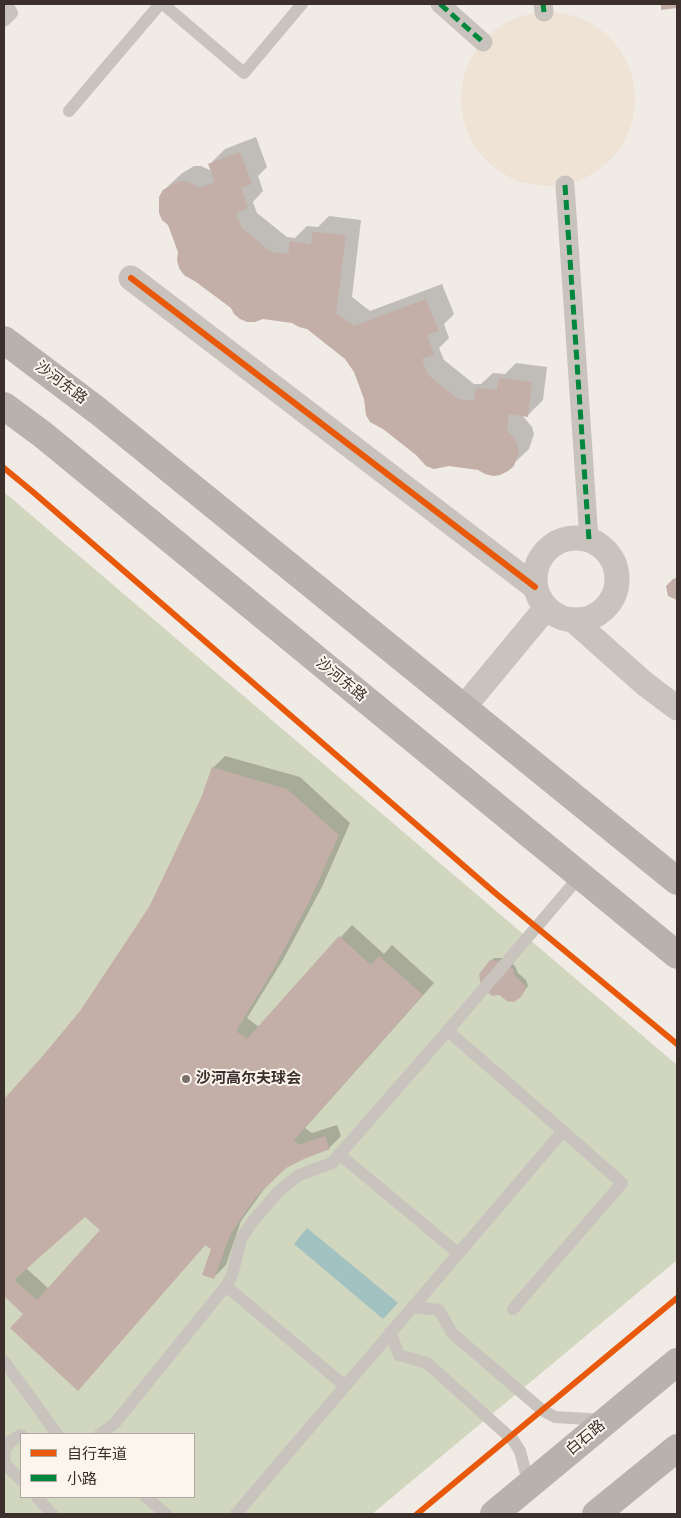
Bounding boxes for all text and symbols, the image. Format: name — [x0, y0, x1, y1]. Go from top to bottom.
street label: 沙河东路 — [32, 358, 90, 408]
street label: 沙河东路 — [312, 654, 370, 706]
place label: 沙河高尔夫球会 — [196, 1070, 301, 1088]
marker: 沙河高尔夫球会 — [180, 1073, 192, 1085]
street label: 白石路 — [563, 1417, 609, 1459]
legend — [20, 1433, 195, 1498]
text: 自行车道 — [67, 1443, 127, 1464]
text: 小路 — [67, 1468, 97, 1489]

